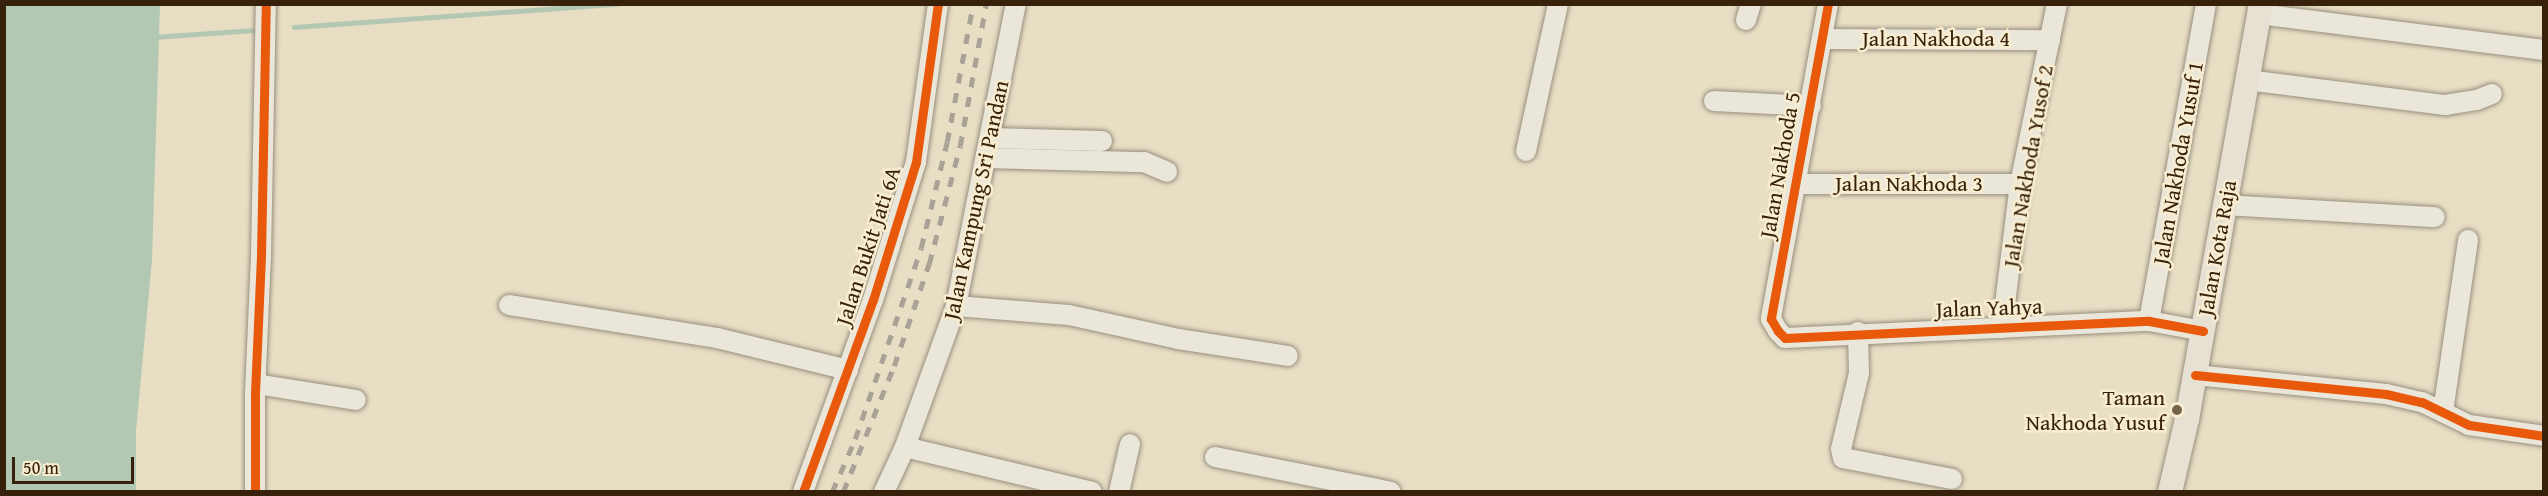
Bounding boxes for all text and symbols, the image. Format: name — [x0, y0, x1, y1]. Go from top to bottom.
street label: Jalan Nakhoda 4 — [1862, 26, 2010, 52]
street label: Jalan Nakhoda Yusuf 1 — [2147, 59, 2209, 267]
street label: Jalan Nakhoda Yusof 2 — [1997, 63, 2059, 269]
street label: Jalan Kampung Sri Pandan — [938, 78, 1014, 322]
street label: Jalan Nakhoda 5 — [1754, 90, 1806, 240]
street label: Jalan Bukit Jati 6A — [830, 163, 906, 329]
street label: Jalan Nakhoda 3 — [1835, 171, 1983, 197]
street label: Jalan Kota Raja — [2192, 178, 2242, 318]
street label: Jalan Yahya — [1935, 293, 2043, 323]
place label: Taman Nakhoda Yusuf — [2026, 384, 2165, 436]
marker: Taman Nakhoda Yusuf — [2170, 403, 2184, 417]
scale bar — [15, 445, 136, 483]
text: 50 m — [23, 454, 59, 481]

